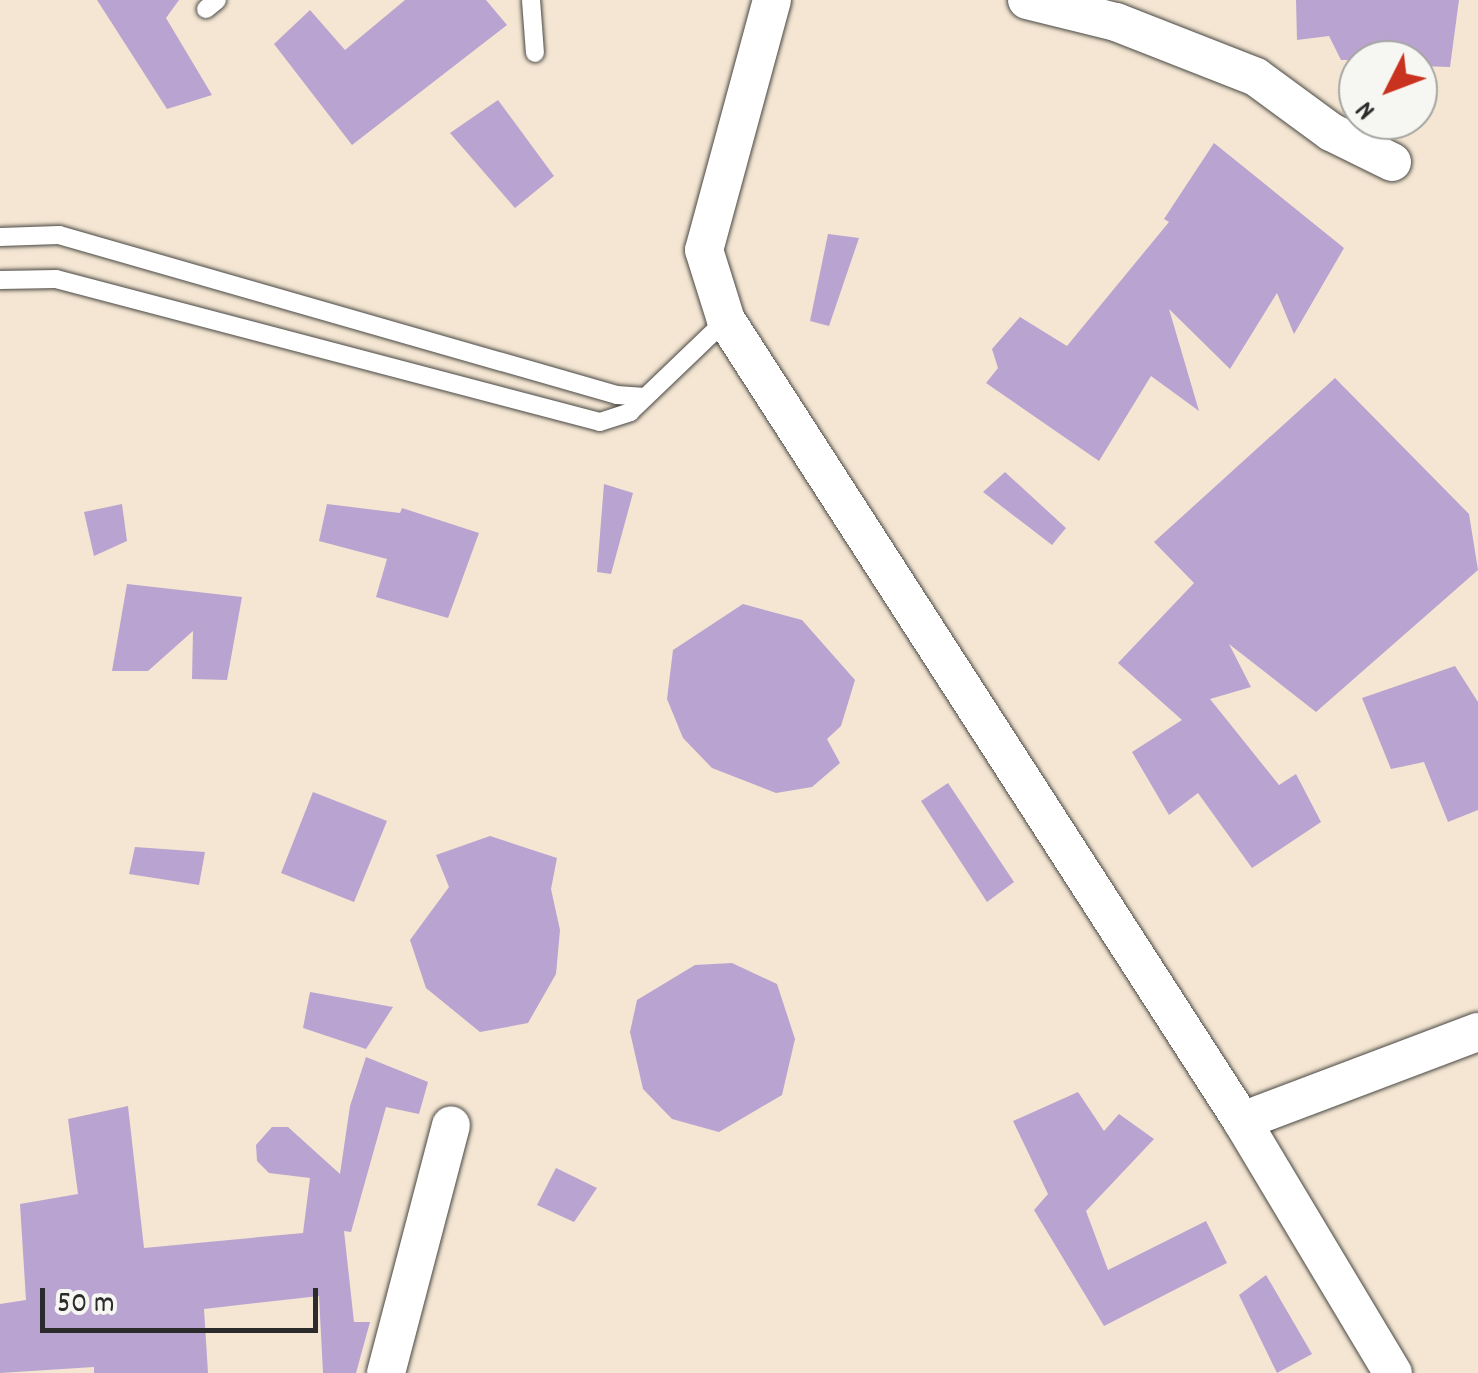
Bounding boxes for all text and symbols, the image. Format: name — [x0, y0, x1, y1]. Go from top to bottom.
north arrow — [1338, 40, 1438, 140]
text: N — [1348, 90, 1387, 127]
scale bar — [45, 1268, 322, 1330]
text: 50 m — [57, 1284, 115, 1327]

